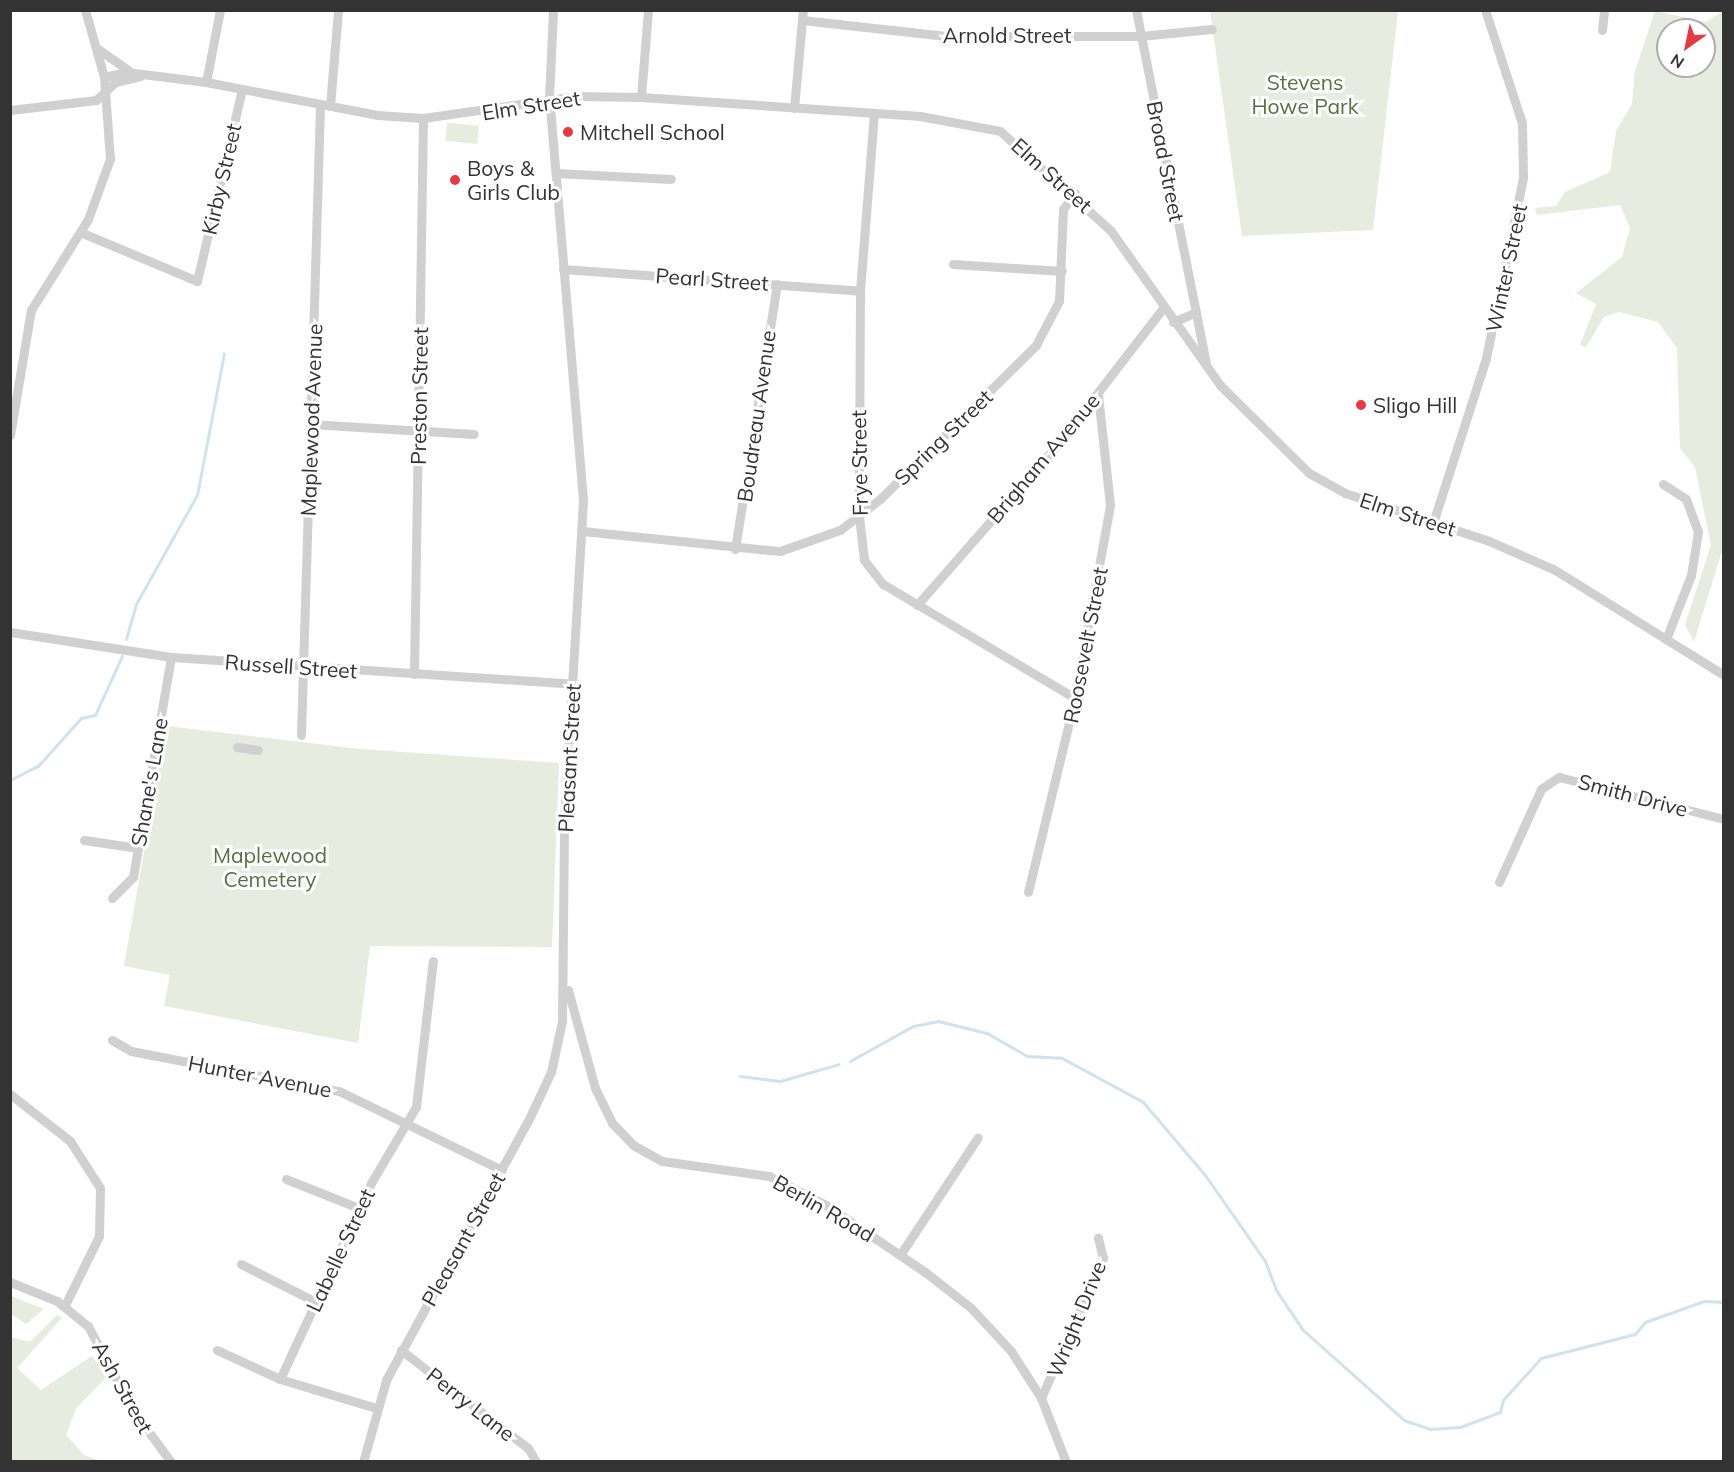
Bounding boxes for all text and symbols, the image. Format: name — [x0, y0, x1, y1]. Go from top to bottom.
north arrow — [1656, 18, 1716, 78]
street label: Arnold Street — [943, 22, 1071, 48]
text: N — [1667, 50, 1688, 73]
park label: Stevens Howe Park — [1251, 69, 1359, 119]
street label: Elm Street — [480, 85, 582, 125]
street label: Broad Street — [1142, 98, 1190, 224]
place label: Mitchell School — [580, 119, 725, 145]
street label: Kirby Street — [196, 121, 246, 237]
marker: Mitchell School — [561, 125, 575, 139]
street label: Elm Street — [1007, 132, 1097, 218]
place label: Boys & Girls Club — [467, 155, 560, 205]
marker: Boys & Girls Club — [448, 173, 462, 187]
street label: Winter Street — [1480, 202, 1532, 334]
street label: Pearl Street — [655, 262, 769, 296]
street label: Maplewood Avenue — [295, 323, 327, 517]
street label: Preston Street — [405, 327, 433, 465]
street label: Boudreau Avenue — [731, 328, 781, 504]
street label: Spring Street — [889, 384, 997, 490]
street label: Brigham Avenue — [981, 388, 1105, 528]
place label: Sligo Hill — [1373, 392, 1457, 418]
marker: Sligo Hill — [1354, 398, 1368, 412]
street label: Frye Street — [845, 410, 873, 516]
street label: Elm Street — [1357, 487, 1459, 541]
street label: Roosevelt Street — [1058, 565, 1112, 725]
street label: Russell Street — [224, 649, 358, 683]
street label: Pleasant Street — [553, 683, 585, 833]
street label: Shane's Lane — [125, 716, 173, 848]
street label: Smith Drive — [1575, 768, 1691, 822]
park label: Maplewood Cemetery — [213, 842, 327, 892]
street label: Hunter Avenue — [186, 1050, 334, 1102]
street label: Pleasant Street — [416, 1168, 510, 1310]
street label: Berlin Road — [769, 1169, 879, 1247]
street label: Labelle Street — [300, 1184, 380, 1316]
street label: Wright Drive — [1041, 1257, 1111, 1381]
street label: Ash Street — [87, 1336, 159, 1438]
street label: Perry Lane — [422, 1362, 520, 1446]

